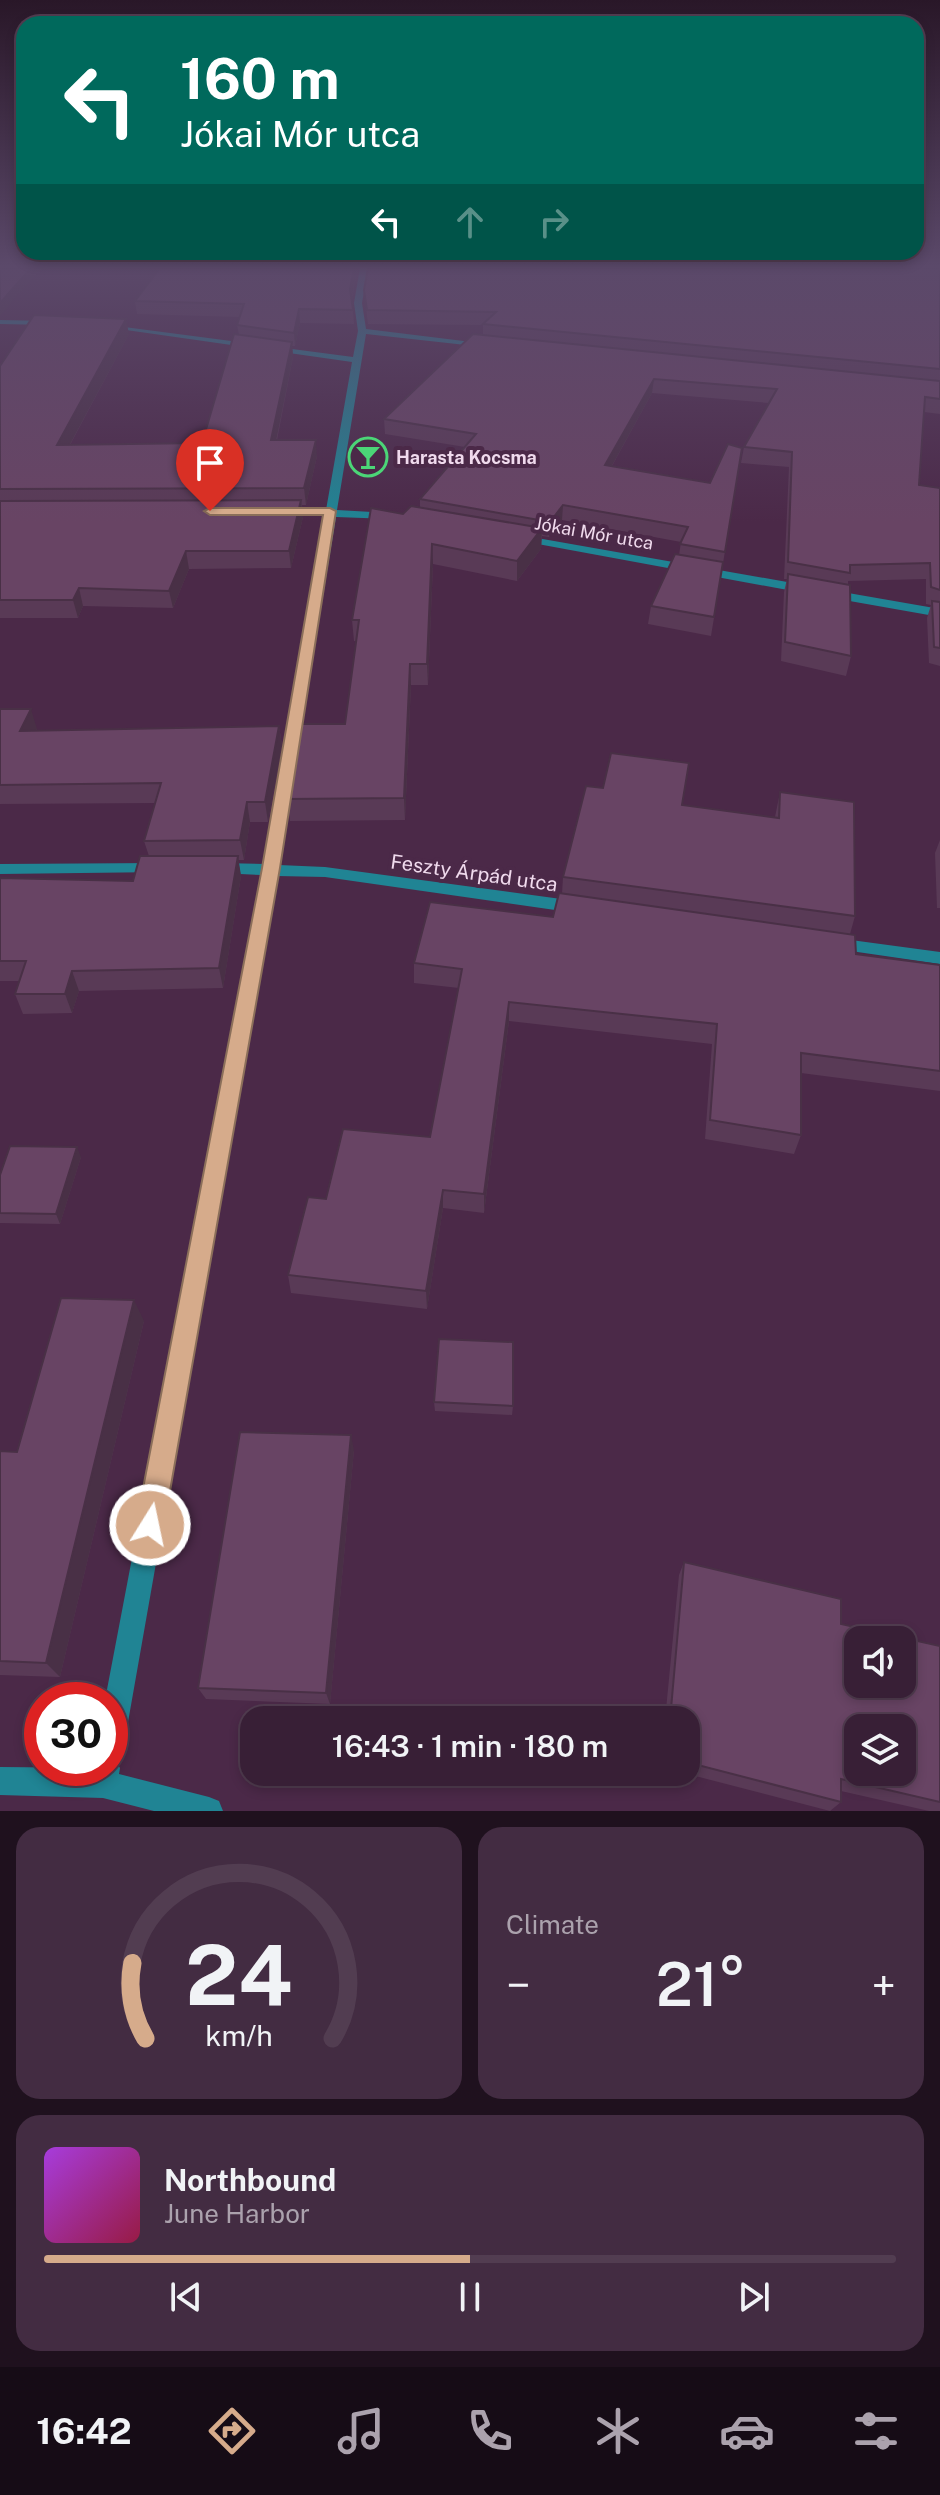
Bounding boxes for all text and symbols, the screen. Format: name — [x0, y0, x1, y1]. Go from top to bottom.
text: 160 m — [180, 46, 340, 112]
icon: left — [48, 48, 152, 152]
text: Jókai Mór utca — [180, 113, 420, 155]
icon: left — [364, 200, 408, 244]
icon: ahead — [448, 200, 492, 244]
icon: right — [532, 200, 576, 244]
pin — [176, 429, 244, 511]
bar icon: Harasta Kocsma — [347, 436, 389, 478]
icon: arrive — [188, 441, 232, 485]
place label: Harasta Kocsma — [396, 447, 537, 468]
street label: Jókai Mór utca — [533, 512, 655, 554]
street label: Feszty Árpád utca — [389, 848, 559, 897]
position arrow — [108, 1483, 192, 1567]
map controls — [844, 1626, 916, 1786]
button: sound — [844, 1626, 916, 1698]
speed limit sign: 30 — [24, 1682, 128, 1786]
button: layers — [844, 1714, 916, 1786]
text: 16:43 · 1 min · 180 m — [332, 1728, 608, 1764]
text: Climate — [506, 1909, 599, 1940]
text: 24 — [185, 1926, 293, 2024]
text: 21° — [656, 1949, 746, 2020]
text: − — [506, 1959, 530, 2011]
text: + — [872, 1959, 896, 2011]
text: km/h — [205, 2019, 273, 2052]
text: Northbound — [164, 2162, 336, 2198]
text: June Harbor — [164, 2198, 310, 2229]
icon: previous — [164, 2275, 208, 2319]
icon: pause — [448, 2275, 492, 2319]
icon: next — [732, 2275, 776, 2319]
icon: directions — [204, 2403, 260, 2459]
icon: music — [333, 2403, 389, 2459]
icon: phone — [462, 2403, 518, 2459]
icon: climate — [590, 2403, 646, 2459]
icon: car — [719, 2403, 775, 2459]
icon: filters — [848, 2403, 904, 2459]
text: 16:42 — [36, 2410, 132, 2452]

